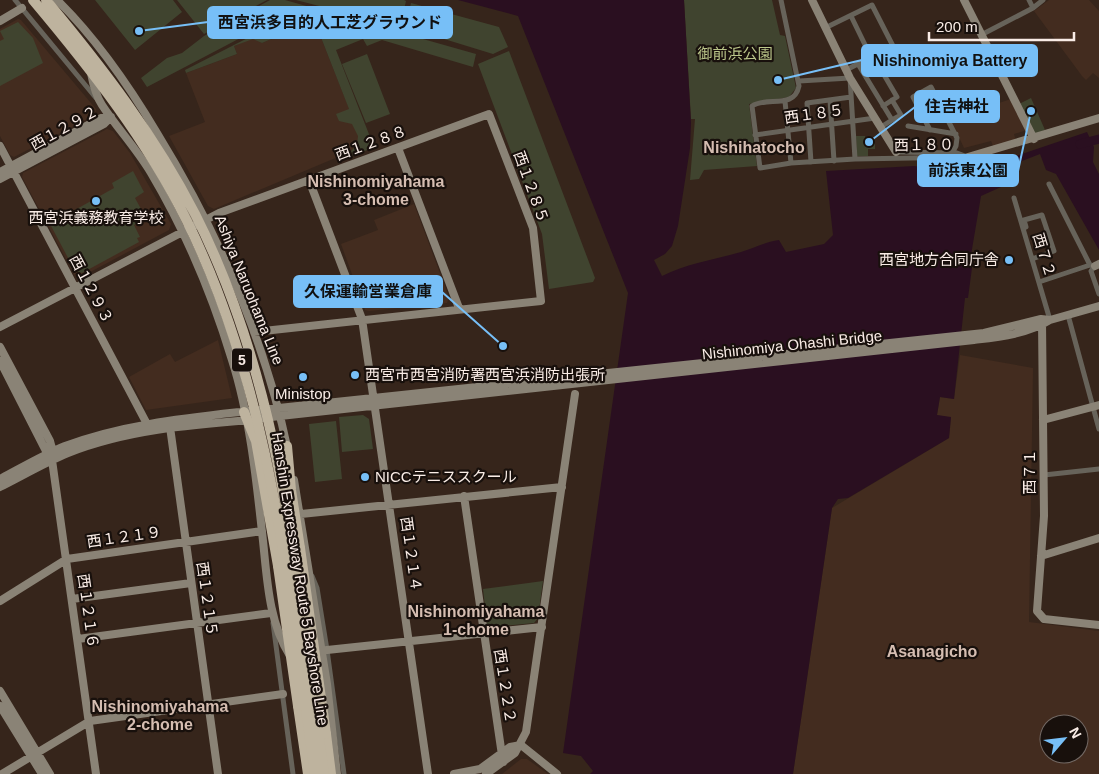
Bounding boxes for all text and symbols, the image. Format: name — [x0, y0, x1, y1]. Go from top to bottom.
callout: 西宮浜多目的人工芝グラウンド — [208, 7, 452, 38]
scale bar — [929, 10, 1074, 42]
text: 西宮浜多目的人工芝グラウンド — [218, 13, 442, 31]
text: 200 m — [936, 18, 978, 35]
park label: 御前浜公園 — [697, 45, 773, 62]
callout: Nishinomiya Battery — [862, 45, 1037, 76]
text: Nishinomiya Battery — [873, 52, 1027, 69]
callout: 住吉神社 — [915, 91, 999, 122]
text: 住吉神社 — [924, 97, 989, 115]
street label: 西１８５ — [783, 101, 845, 126]
street label: 西１２９２ — [27, 102, 101, 153]
street label: 西１２８８ — [333, 122, 409, 163]
street label: 西１８０ — [894, 135, 954, 154]
district label: Nishihatocho — [703, 139, 805, 156]
street label: 西１２８５ — [511, 149, 552, 225]
callout: 前浜東公園 — [918, 155, 1018, 186]
text: 前浜東公園 — [928, 162, 1008, 179]
district label: Nishinomiyahama 3-chome — [308, 173, 445, 208]
marker: 西宮浜義務教育学校 — [90, 195, 102, 207]
place label: 西宮浜義務教育学校 — [28, 209, 164, 226]
street label: Ashiya Naruohama Line — [212, 212, 287, 367]
street label: 西７２ — [1030, 231, 1059, 279]
place label: 西宮地方合同庁舎 — [879, 251, 999, 268]
street label: 西１２９３ — [66, 252, 117, 326]
marker: 西宮地方合同庁舎 — [1003, 254, 1015, 266]
callout: 久保運輸営業倉庫 — [294, 276, 442, 307]
text: 久保運輸営業倉庫 — [304, 282, 432, 300]
street label: Nishinomiya Ohashi Bridge — [701, 327, 883, 362]
road number: 5 — [232, 348, 252, 372]
place label: 西宮市西宮消防署西宮浜消防出張所 — [365, 366, 605, 383]
marker: 西宮市西宮消防署西宮浜消防出張所 — [349, 369, 361, 381]
marker: Ministop — [297, 371, 309, 383]
place label: Ministop — [275, 385, 331, 402]
street label: Hanshin Expressway Route 5 Bayshore Line — [269, 431, 332, 727]
street label: 西７１ — [1021, 449, 1038, 495]
place label: NICCテニススクール — [375, 468, 517, 485]
marker: NICCテニススクール — [359, 471, 371, 483]
street label: 西１２１４ — [398, 516, 425, 592]
street label: 西１２１９ — [86, 523, 162, 550]
street label: 西１２１５ — [194, 561, 221, 637]
street label: 西１２１６ — [75, 573, 102, 649]
district label: Nishinomiyahama 1-chome — [408, 603, 545, 638]
district label: Asanagicho — [887, 643, 978, 660]
street label: 西１２２２ — [491, 648, 520, 724]
district label: Nishinomiyahama 2-chome — [92, 698, 229, 733]
north arrow — [1039, 714, 1089, 764]
text: N — [1066, 725, 1085, 741]

